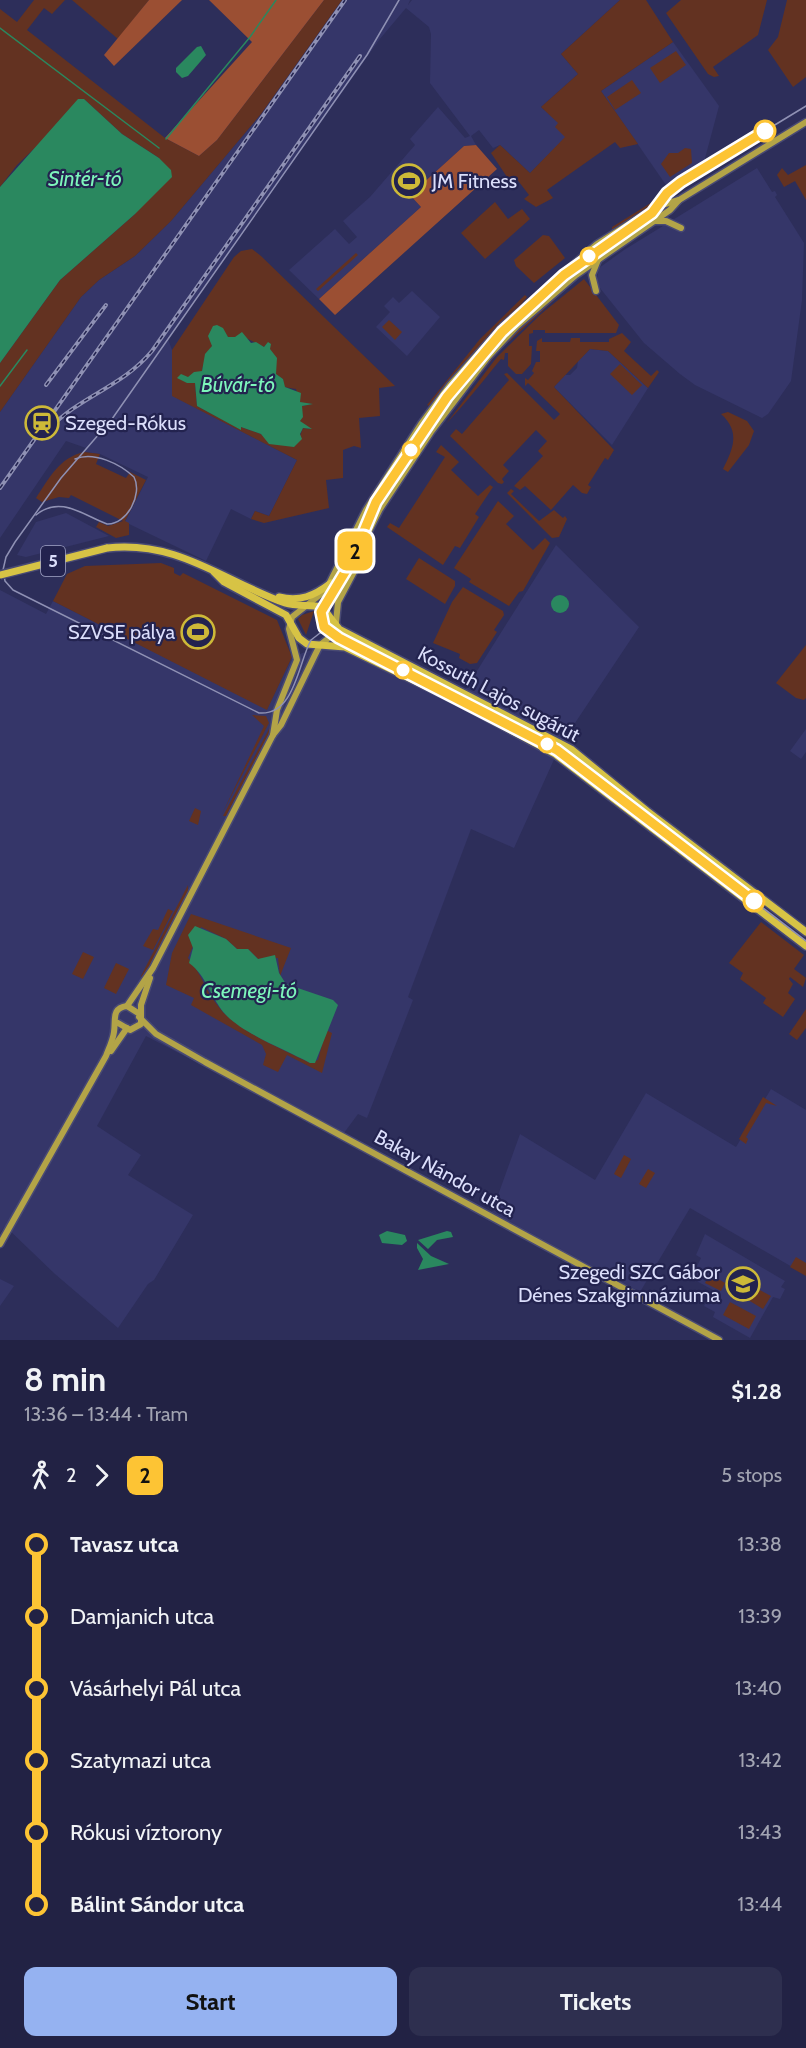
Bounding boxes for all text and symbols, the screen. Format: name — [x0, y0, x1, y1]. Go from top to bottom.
unlabelled marker — [754, 120, 776, 142]
sports icon: JM Fitness — [391, 163, 427, 199]
water label: Sintér-tó — [48, 166, 122, 191]
place label: JM Fitness — [431, 169, 517, 193]
unlabelled marker — [580, 247, 598, 265]
water label: Búvár-tó — [201, 372, 275, 397]
station icon: Szeged-Rókus — [24, 405, 60, 441]
place label: Szeged-Rókus — [65, 411, 186, 435]
unlabelled marker — [402, 441, 420, 459]
line badge: 2 — [336, 532, 374, 570]
text: 2 — [349, 539, 361, 564]
road number: 5 — [41, 546, 65, 576]
sports icon: SZVSE pálya — [180, 614, 216, 650]
place label: SZVSE pálya — [68, 620, 175, 644]
street label: Kossuth Lajos sugárút — [414, 641, 584, 747]
unlabelled marker — [394, 661, 412, 679]
unlabelled marker — [538, 735, 556, 753]
unlabelled marker — [743, 890, 765, 912]
water label: Csemegi-tó — [201, 978, 297, 1003]
street label: Bakay Nándor utca — [370, 1124, 520, 1222]
place label: Szegedi SZC Gábor Dénes Szakgimnáziuma — [518, 1260, 721, 1307]
school or university icon: Szegedi SZC Gábor Dénes Szakgimnáziuma — [725, 1266, 761, 1302]
text: 8 min — [24, 1359, 106, 1399]
text: $1.28 — [731, 1378, 782, 1405]
text: 13:36 – 13:44 · Tram — [24, 1402, 188, 1426]
icon: walk — [24, 1459, 57, 1492]
icon: forward — [85, 1459, 118, 1492]
text: 2 — [66, 1463, 76, 1487]
text: 2 — [139, 1463, 151, 1488]
text: 5 stops — [721, 1463, 782, 1487]
text: Tavasz utca — [70, 1531, 179, 1558]
text: 13:38 — [738, 1532, 782, 1556]
text: Damjanich utca — [70, 1603, 214, 1630]
text: 13:39 — [738, 1604, 782, 1628]
text: Vásárhelyi Pál utca — [70, 1675, 241, 1702]
text: 13:40 — [735, 1676, 782, 1700]
text: Szatymazi utca — [70, 1747, 211, 1774]
text: 13:42 — [738, 1748, 782, 1772]
text: Rókusi víztorony — [70, 1819, 222, 1846]
text: 13:43 — [738, 1820, 782, 1844]
text: Bálint Sándor utca — [70, 1891, 244, 1918]
text: 13:44 — [737, 1892, 782, 1916]
button: Start — [24, 1967, 397, 2036]
button: Tickets — [409, 1967, 782, 2036]

